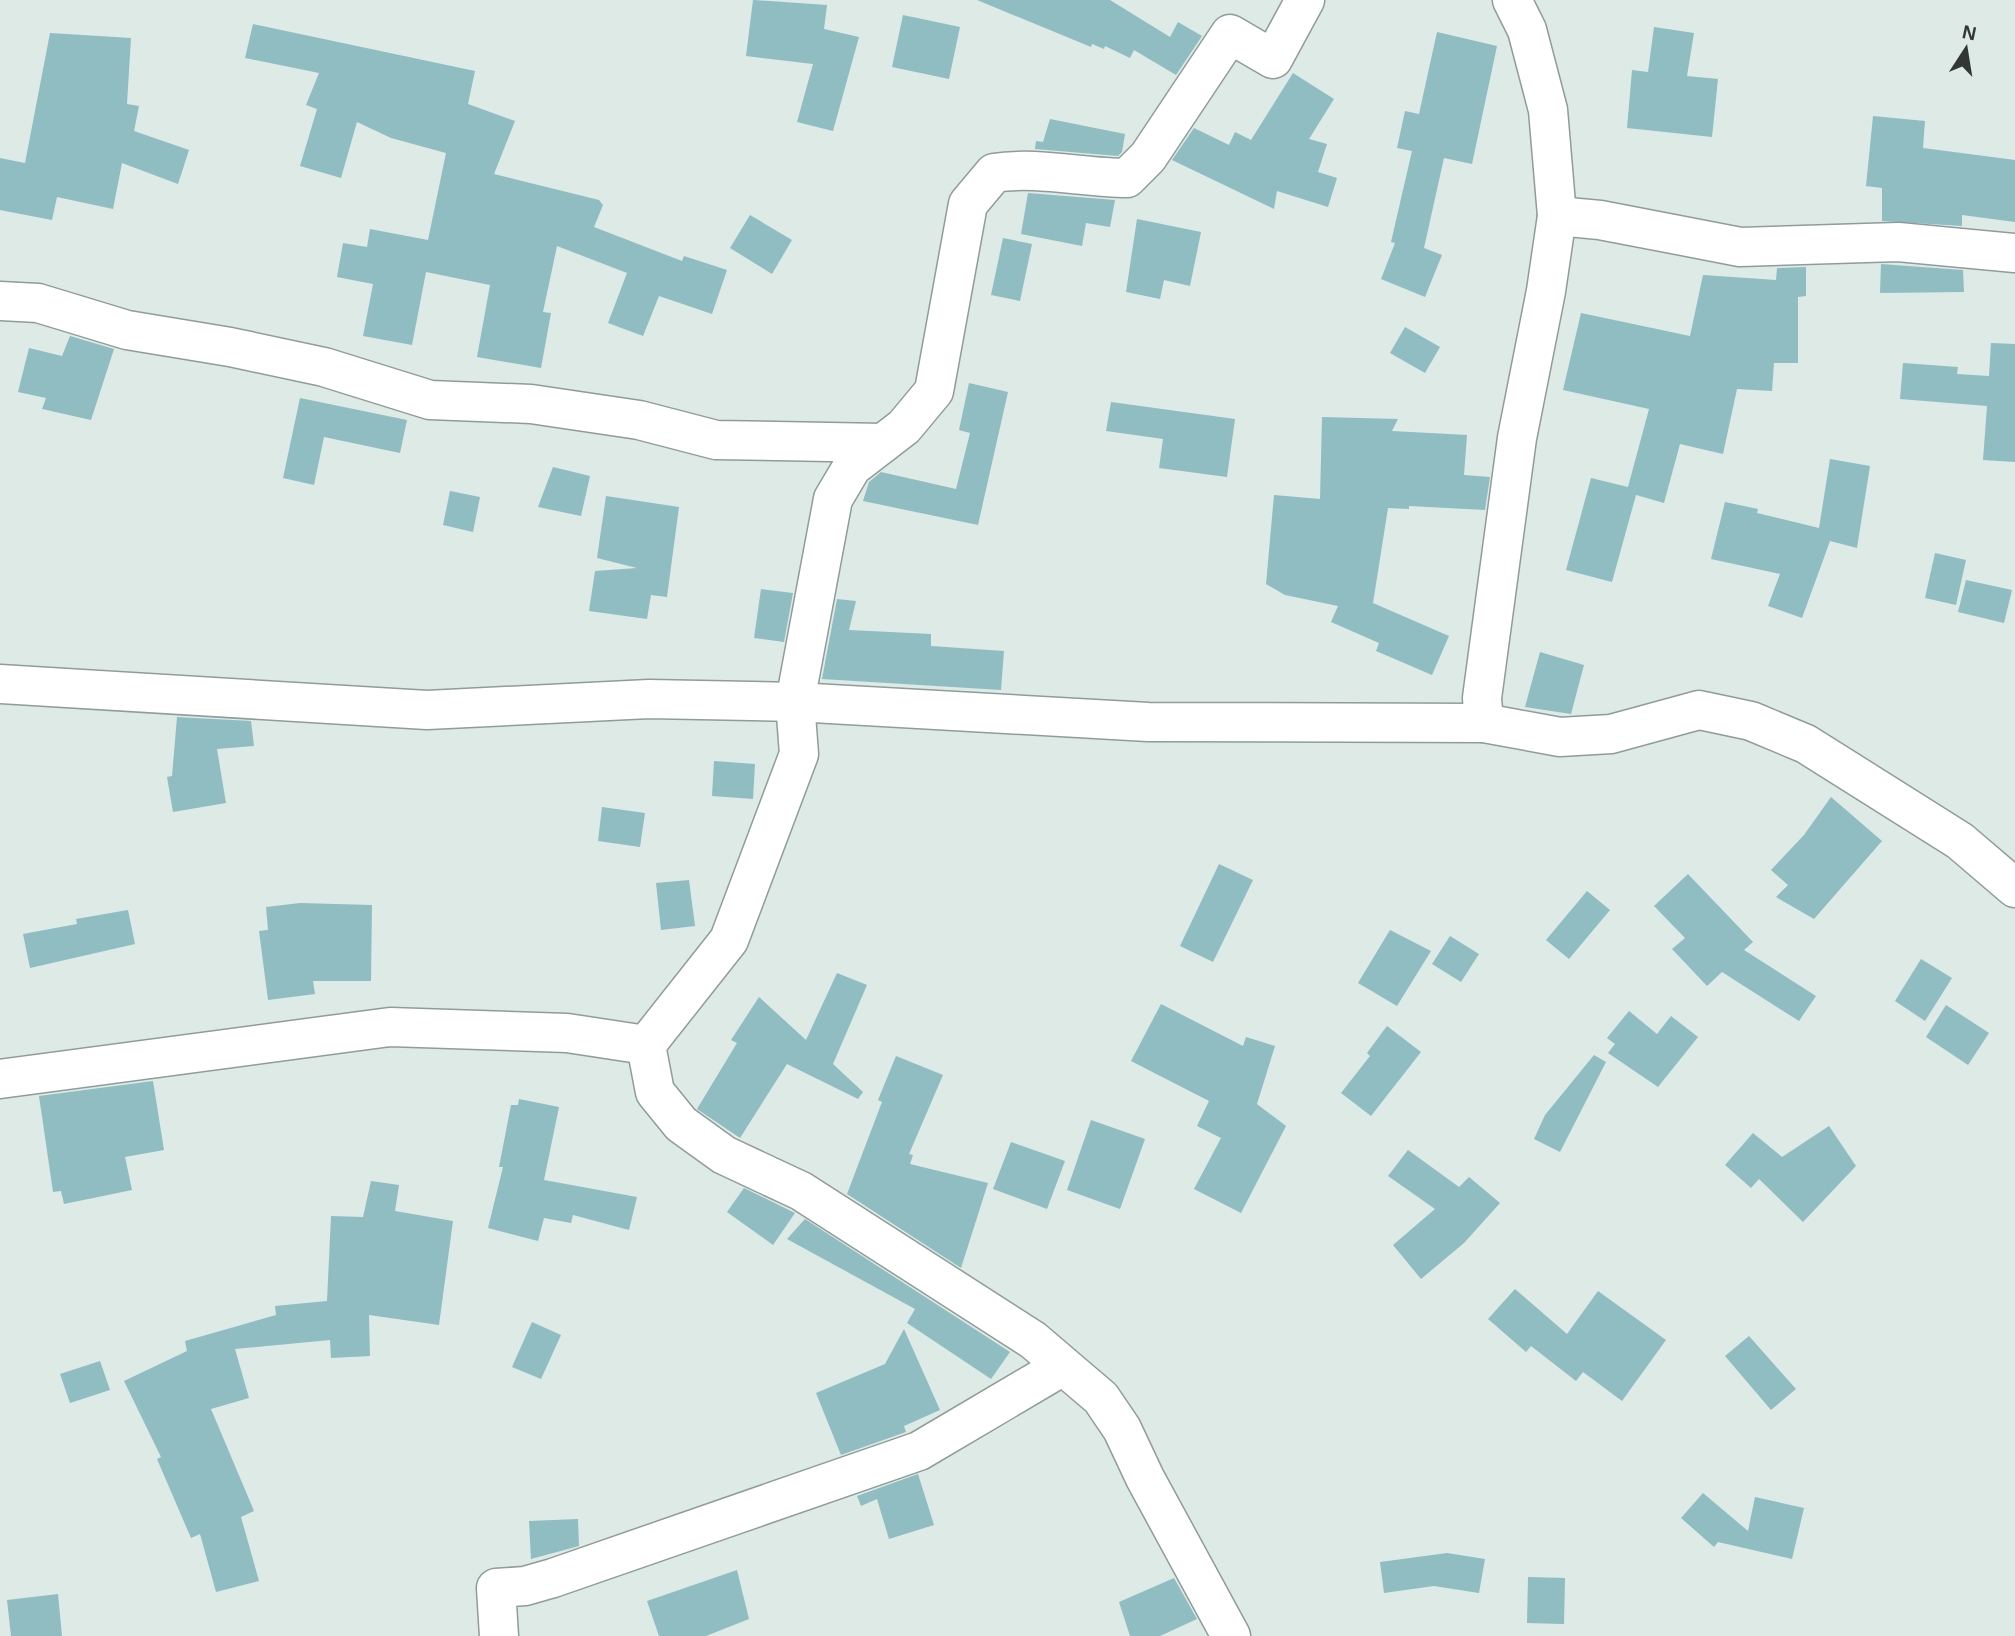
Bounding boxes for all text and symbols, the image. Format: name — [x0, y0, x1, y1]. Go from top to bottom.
north arrow — [1931, 14, 2001, 84]
text: N — [1961, 21, 1978, 45]

